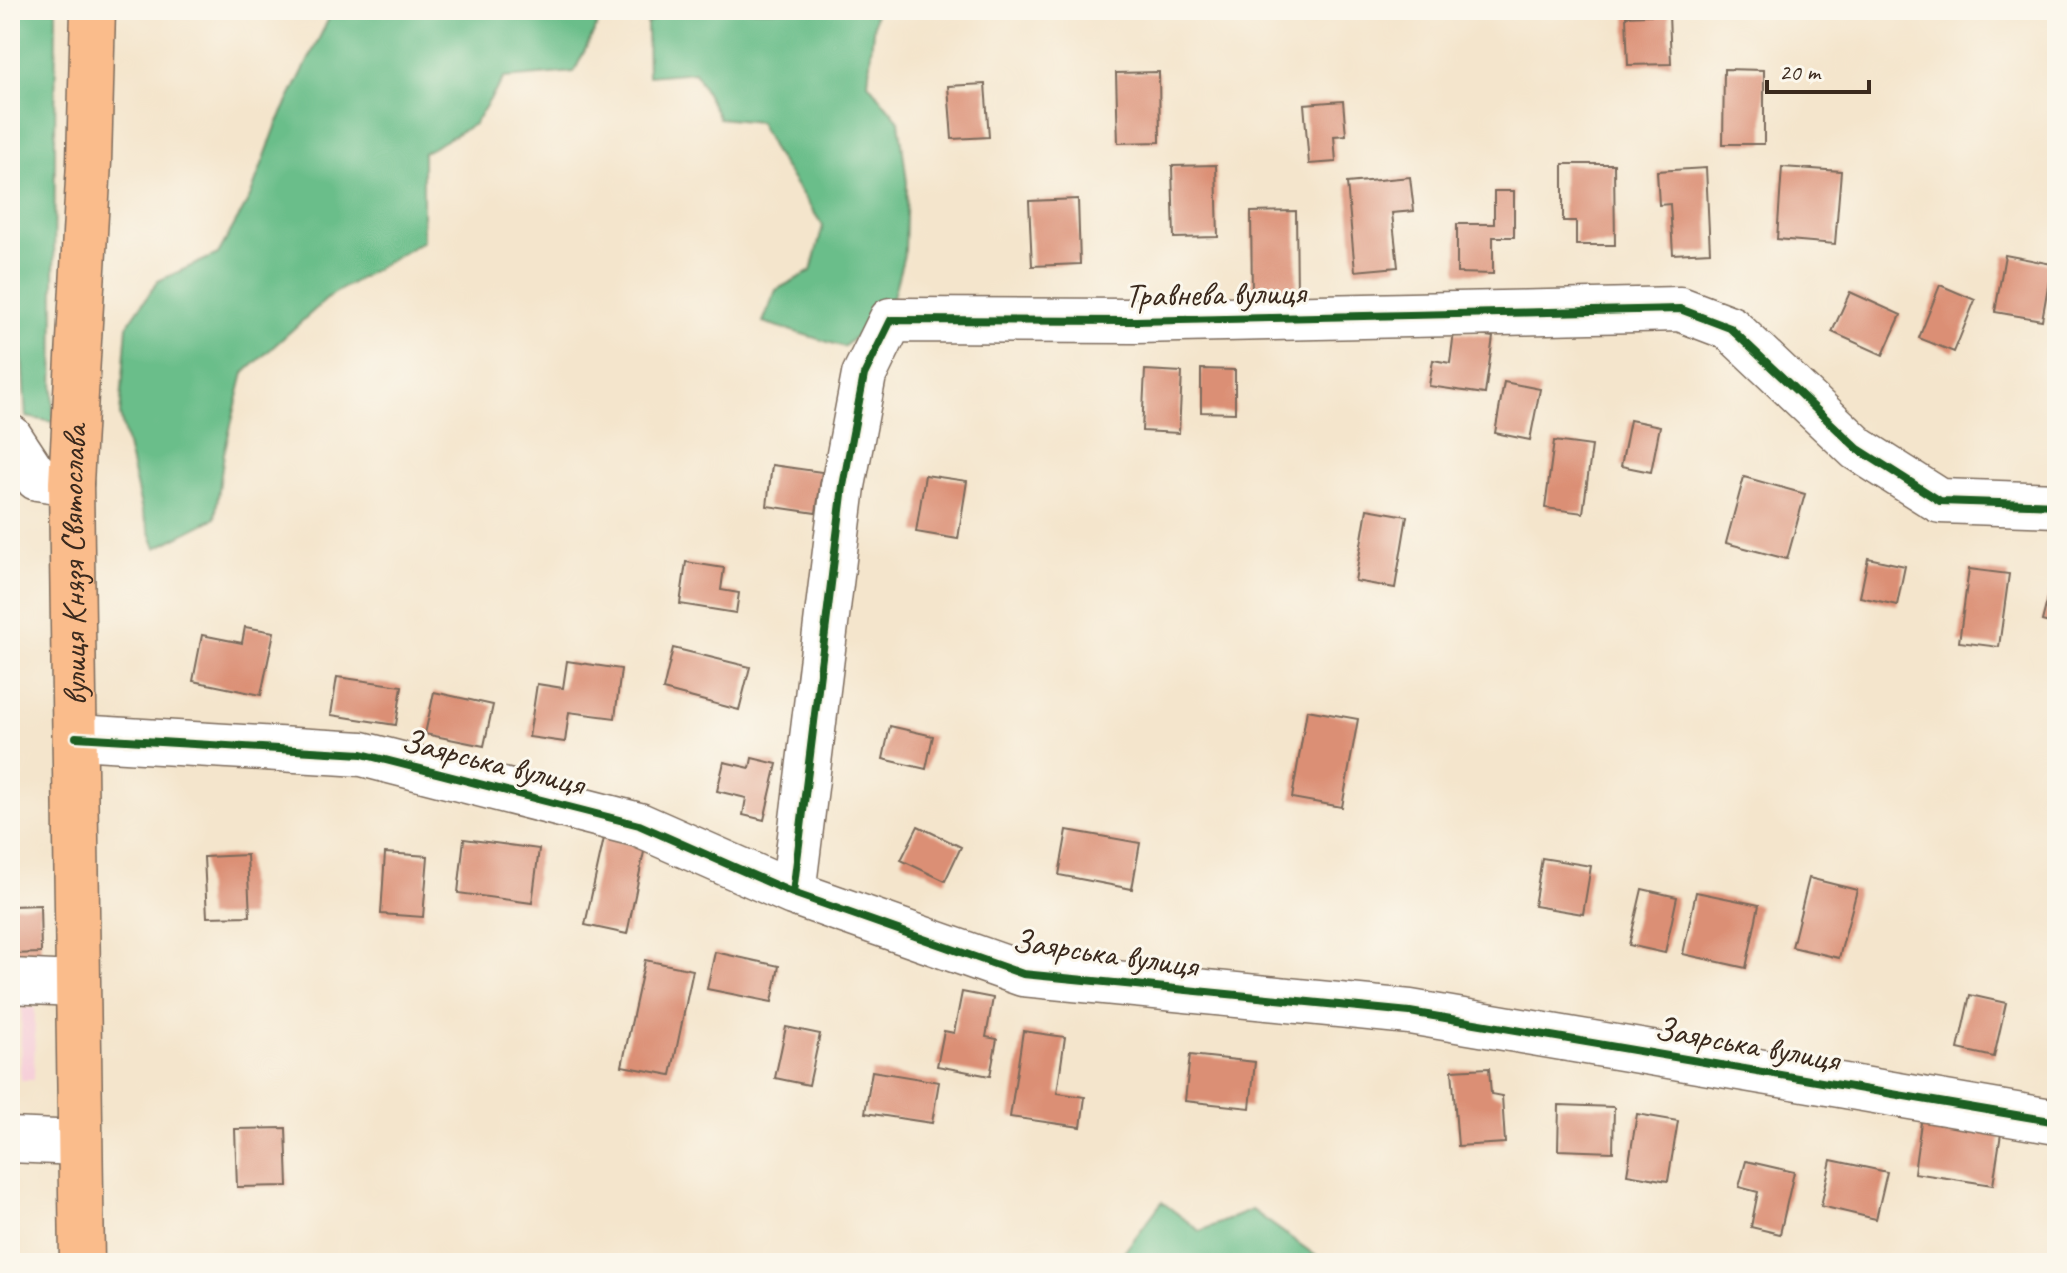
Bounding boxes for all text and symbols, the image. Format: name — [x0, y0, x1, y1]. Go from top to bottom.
scale bar — [1767, 44, 1869, 94]
text: 20 m — [1779, 57, 1822, 87]
street label: Травнева вулиця — [1124, 270, 1308, 317]
street label: вулиця Князя Святослава — [50, 420, 96, 706]
street label: Заярська вулиця — [397, 718, 591, 806]
street label: Заярська вулиця — [1009, 918, 1203, 987]
street label: Заярська вулиця — [1651, 1006, 1845, 1081]

